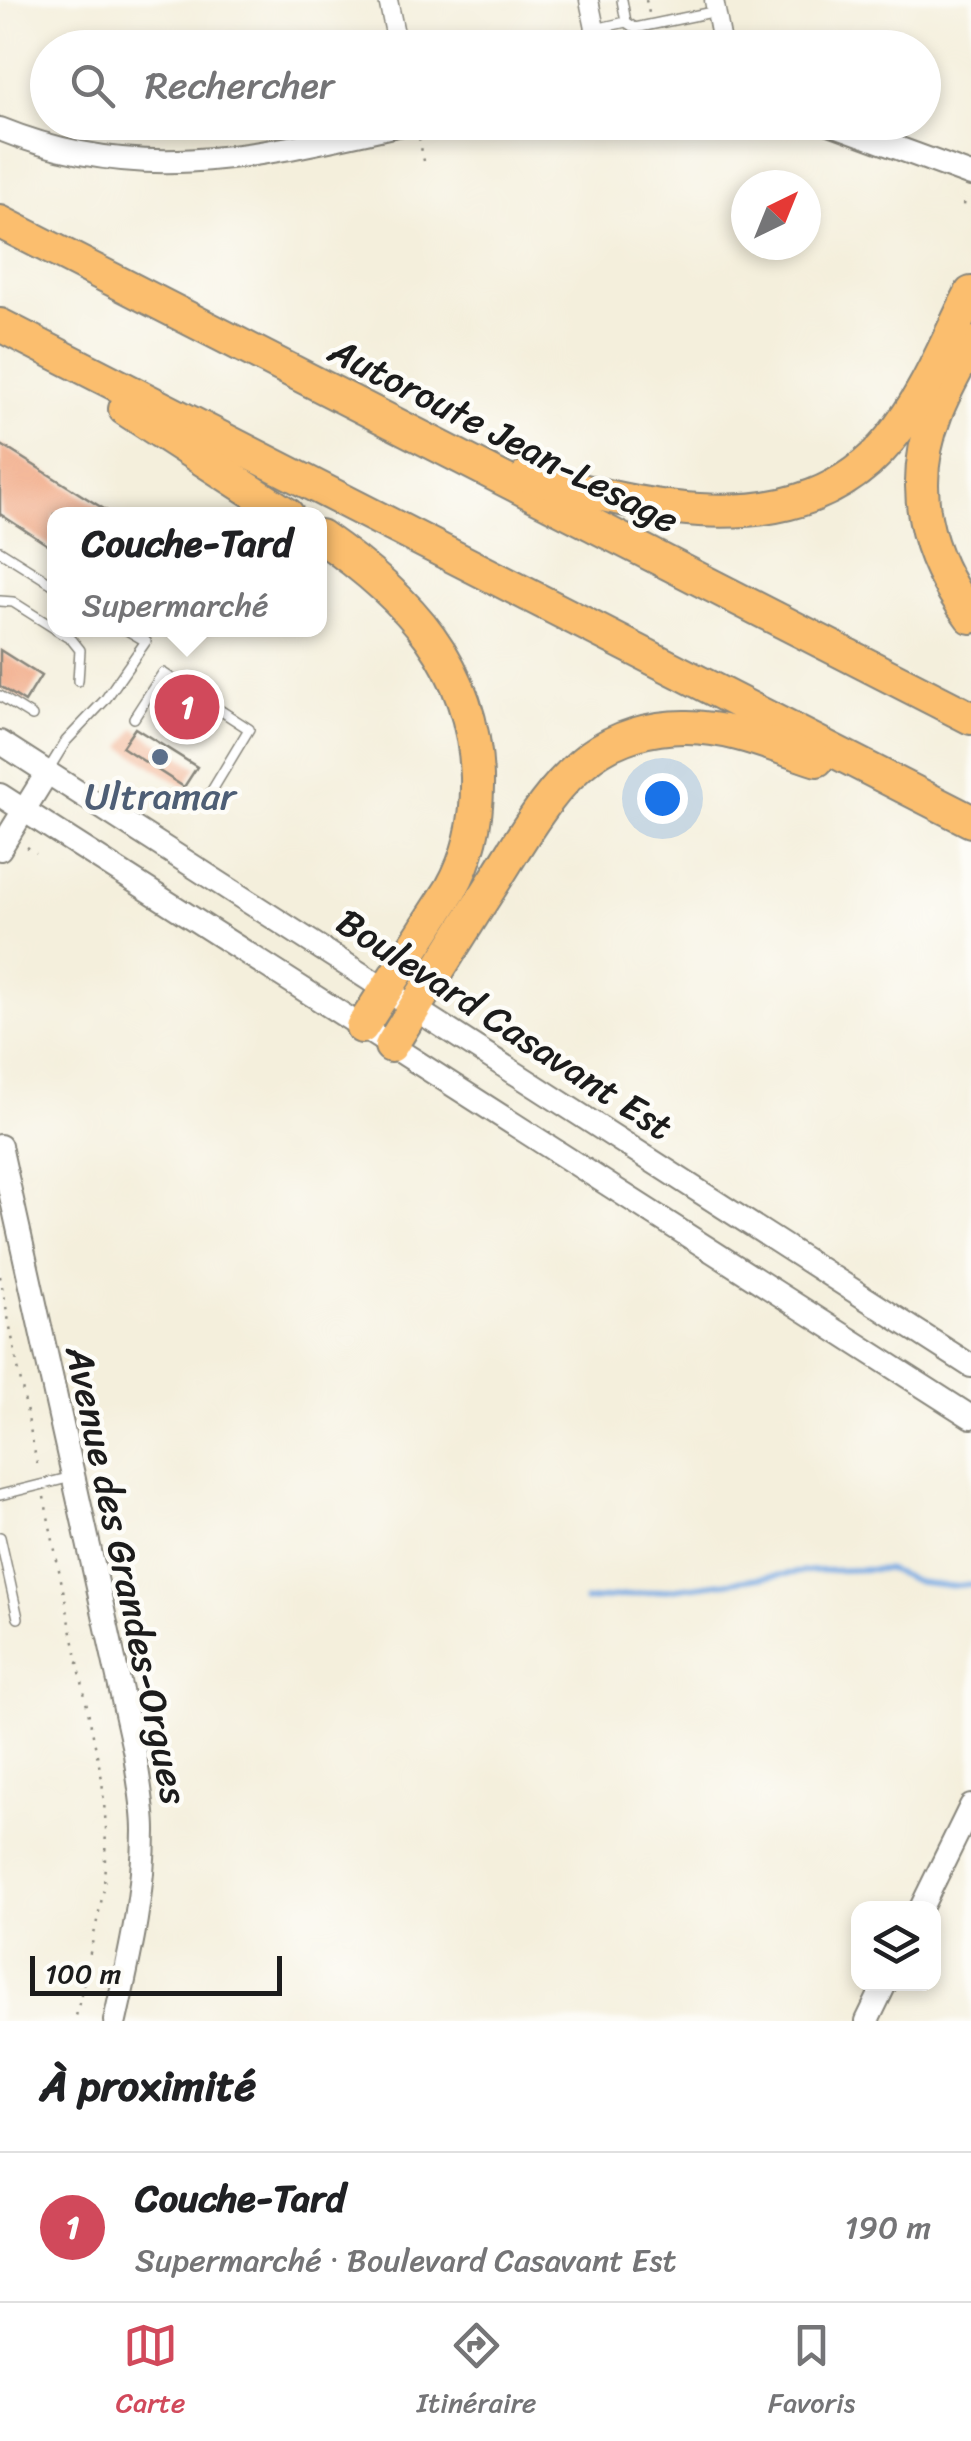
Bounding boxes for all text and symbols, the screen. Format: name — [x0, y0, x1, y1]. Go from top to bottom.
search box — [30, 30, 941, 140]
text: Rechercher — [145, 52, 334, 119]
icon: search — [65, 58, 120, 113]
north arrow — [731, 170, 821, 260]
street label: Autoroute Jean-Lesage — [316, 317, 691, 553]
popup — [47, 507, 327, 637]
text: Couche-Tard — [82, 510, 292, 577]
text: Supermarché — [82, 577, 268, 634]
pin: 1 — [154, 670, 220, 744]
marker: Ultramar — [149, 746, 171, 768]
place label: Ultramar — [84, 763, 238, 830]
your location — [637, 773, 688, 824]
street label: Boulevard Casavant Est — [322, 890, 687, 1159]
street label: Avenue des Grandes-Orgues — [45, 1339, 208, 1811]
map controls — [851, 1901, 941, 1991]
button: layers — [851, 1901, 941, 1991]
text: 100 m — [45, 1949, 121, 1998]
scale bar — [30, 1951, 282, 1996]
text: À proximité — [40, 2049, 256, 2123]
text: Couche-Tard — [135, 2165, 346, 2232]
text: 1 — [66, 2199, 79, 2256]
text: 190 m — [845, 2199, 931, 2256]
text: Supermarché · Boulevard Casavant Est — [135, 2232, 676, 2289]
tab: Carte — [116, 2318, 185, 2427]
tab: Itinéraire — [417, 2318, 537, 2427]
tab: Favoris — [768, 2318, 855, 2427]

